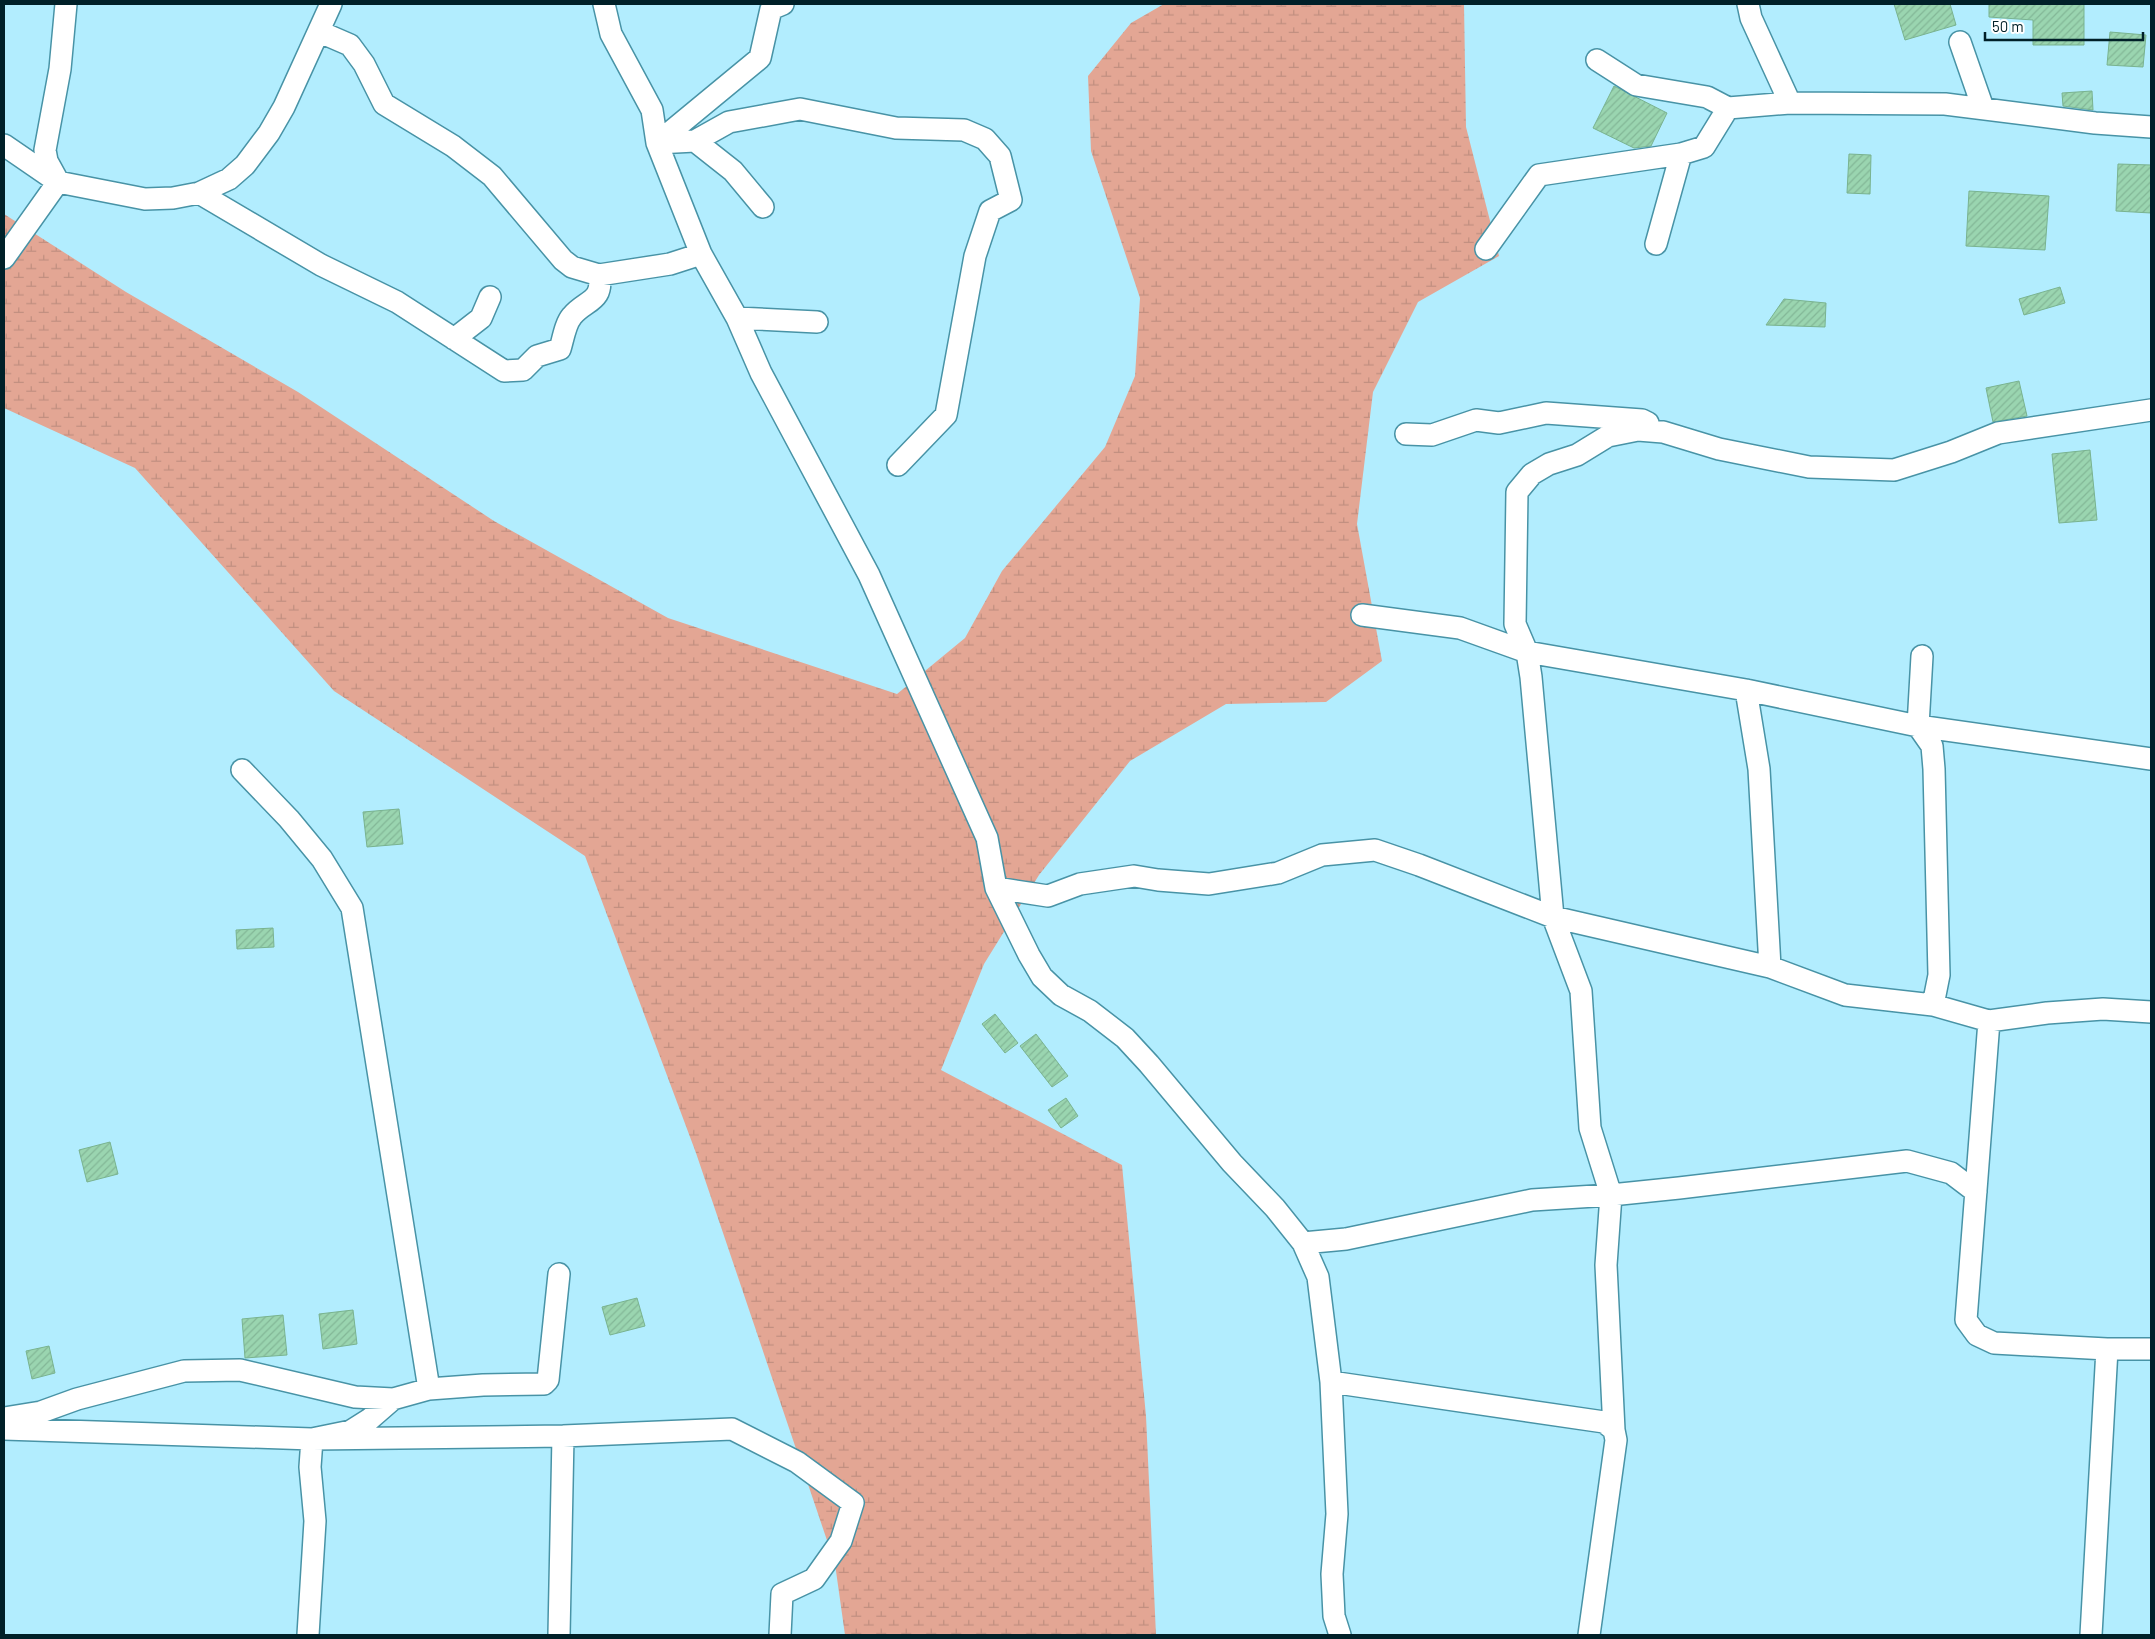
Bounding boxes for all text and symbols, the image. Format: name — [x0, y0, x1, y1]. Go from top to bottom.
scale bar — [1985, 10, 2142, 42]
text: 50 m — [1992, 17, 2024, 35]

